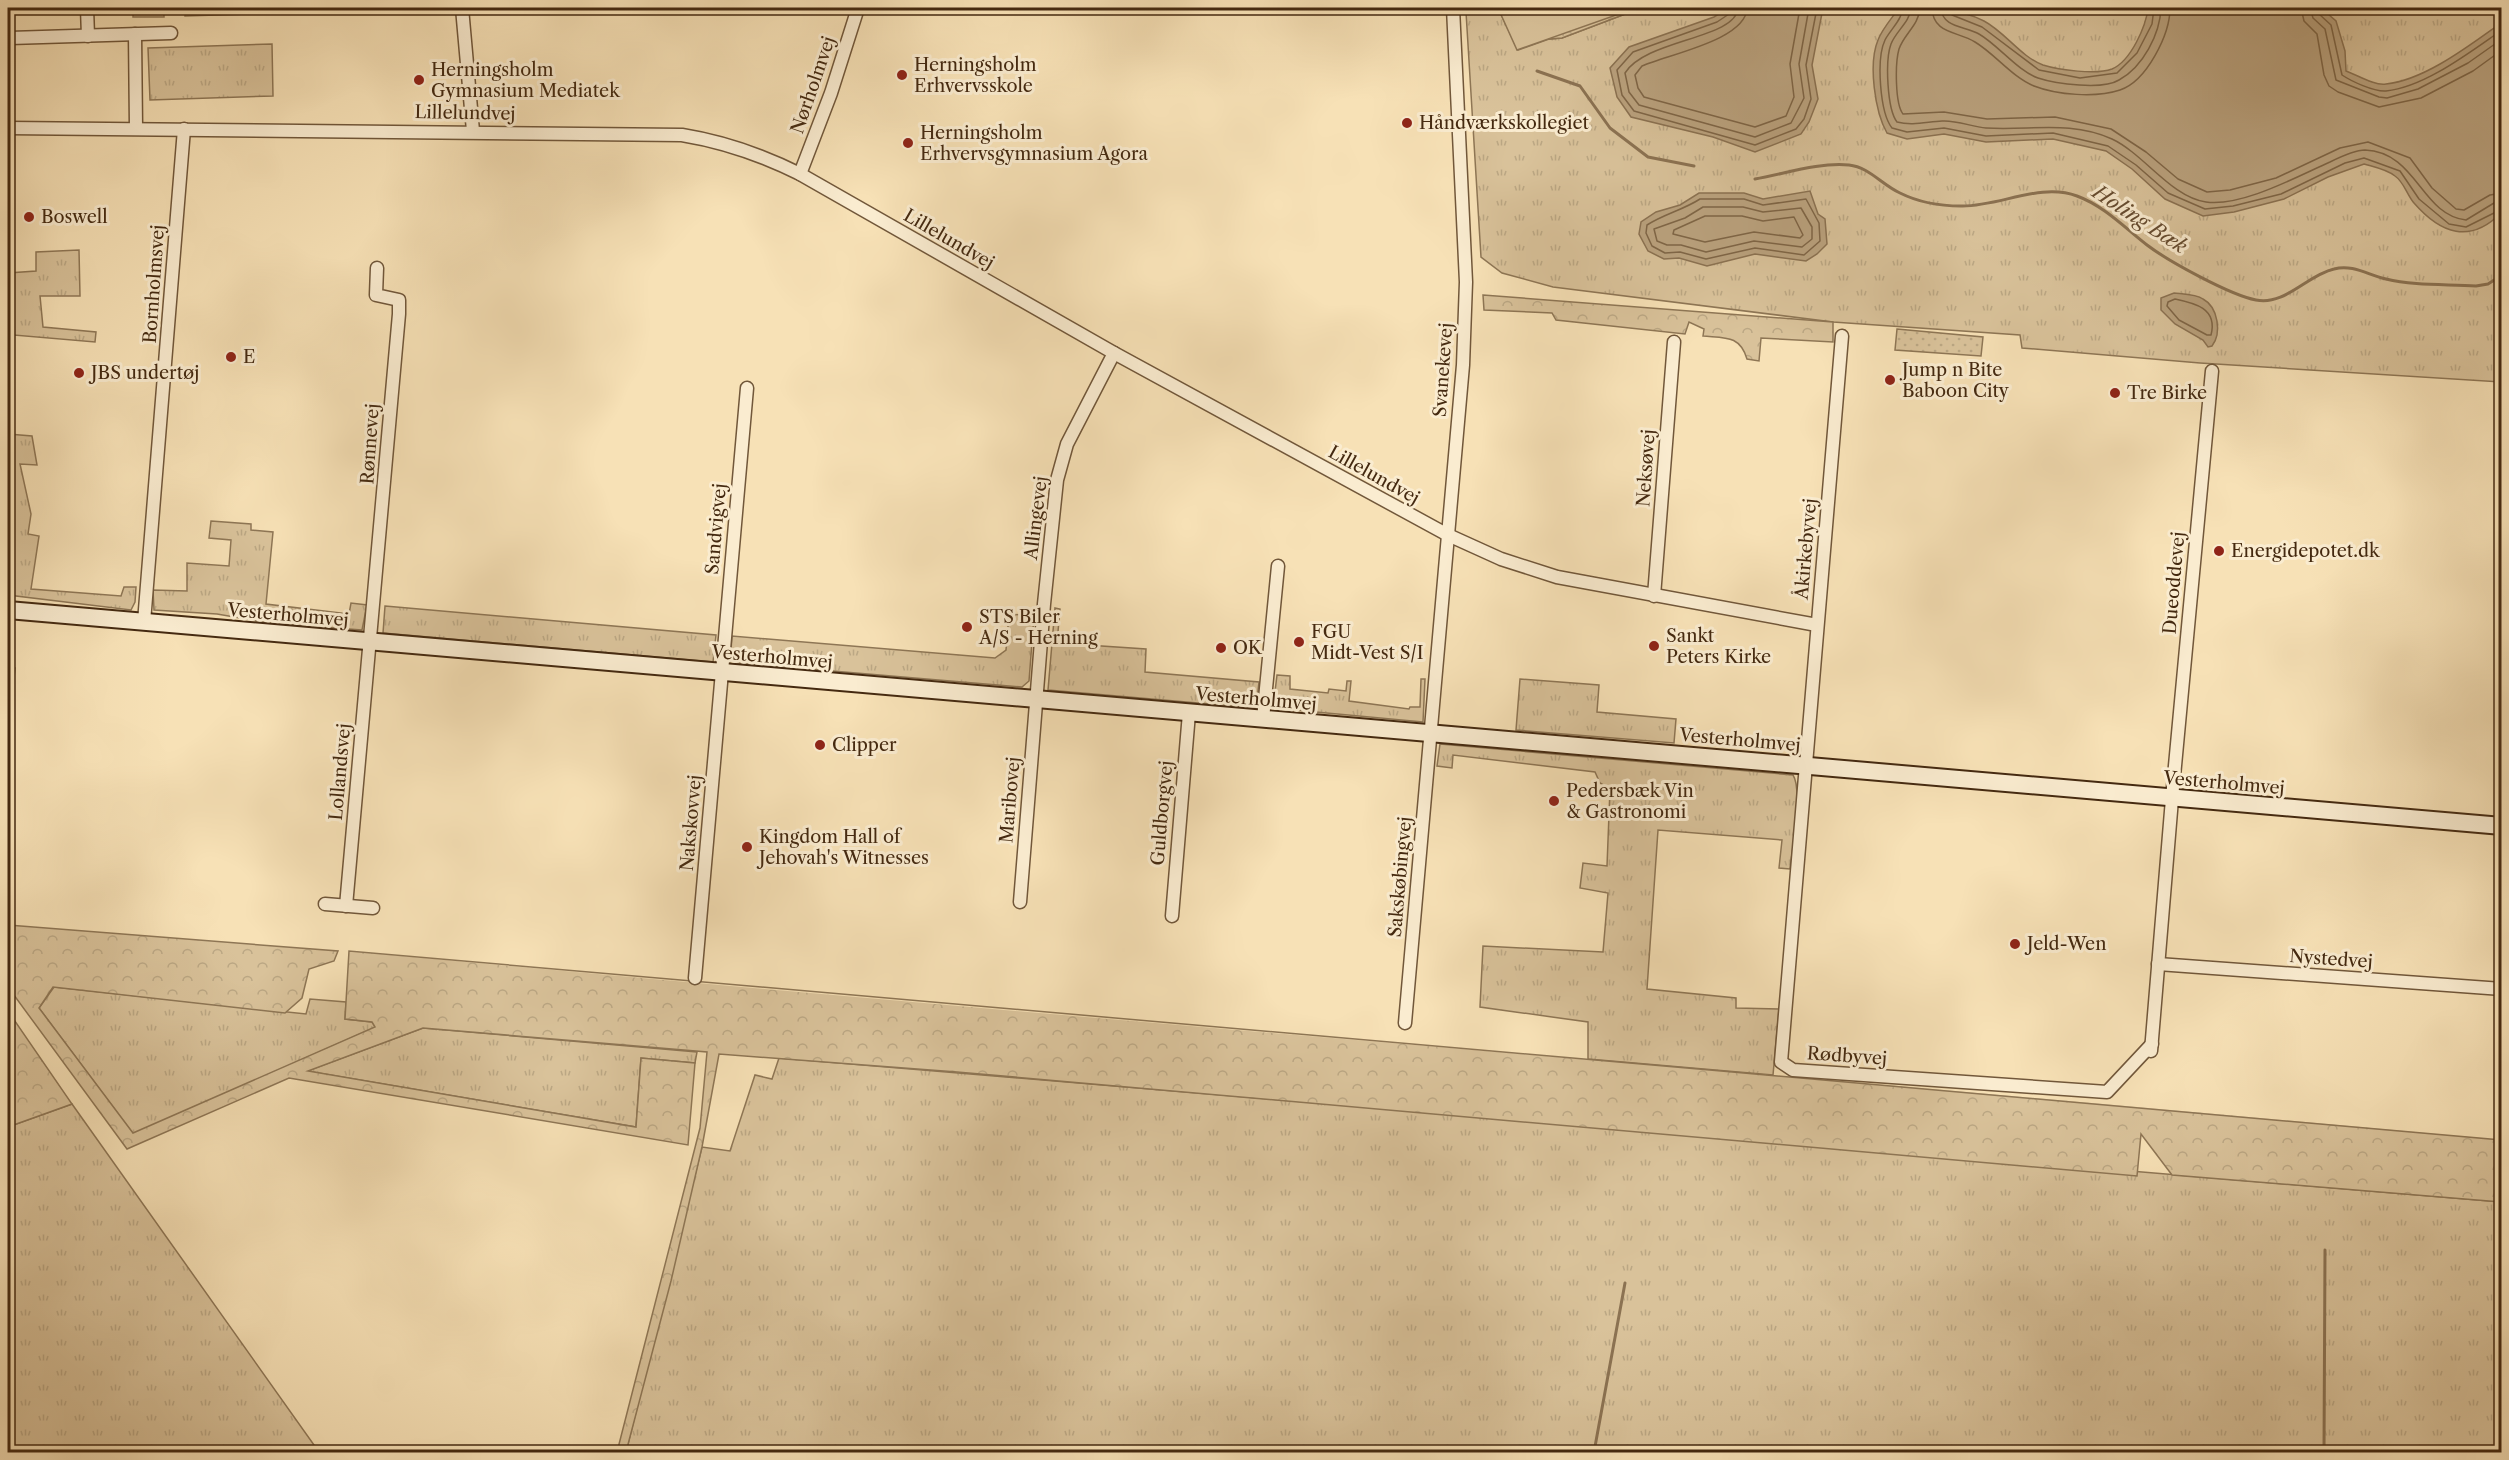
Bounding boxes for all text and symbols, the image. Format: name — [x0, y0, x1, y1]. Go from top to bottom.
street label: Nørholmvej — [786, 33, 840, 137]
place label: Herningsholm Erhvervsskole — [914, 54, 1037, 97]
place label: Herningsholm Gymnasium Mediatek — [431, 59, 621, 102]
marker: Herningsholm Erhvervsskole — [895, 68, 909, 82]
marker: Herningsholm Gymnasium Mediatek — [412, 73, 426, 87]
street label: Lillelundvej — [414, 101, 516, 125]
place label: Håndværkskollegiet — [1419, 112, 1589, 134]
marker: Håndværkskollegiet — [1400, 116, 1414, 130]
place label: Herningsholm Erhvervsgymnasium Agora — [920, 122, 1148, 165]
marker: Herningsholm Erhvervsgymnasium Agora — [901, 136, 915, 150]
water label: Holing Bæk — [2087, 179, 2192, 259]
street label: Lillelundvej — [900, 204, 998, 274]
place label: Boswell — [41, 206, 108, 228]
marker: Boswell — [22, 210, 36, 224]
street label: Bornholmsvej — [139, 224, 169, 344]
street label: Svanekevej — [1429, 322, 1457, 418]
place label: E — [243, 346, 255, 368]
marker: E — [224, 350, 238, 364]
place label: Jump n Bite Baboon City — [1899, 359, 2010, 402]
place label: JBS undertøj — [88, 362, 199, 384]
marker: JBS undertøj — [72, 366, 86, 380]
marker: Jump n Bite Baboon City — [1883, 373, 1897, 387]
place label: Tre Birke — [2127, 382, 2207, 404]
marker: Tre Birke — [2108, 386, 2122, 400]
street label: Rønnevej — [356, 403, 384, 485]
street label: Neksøvej — [1632, 428, 1660, 508]
street label: Lillelundvej — [1325, 441, 1423, 509]
street label: Allingevej — [1020, 475, 1052, 562]
street label: Sandvigvej — [701, 483, 731, 575]
street label: Åkirkebyvej — [1790, 497, 1821, 602]
street label: Dueoddevej — [2159, 531, 2189, 635]
place label: Energidepotet.dk — [2231, 540, 2381, 562]
marker: Energidepotet.dk — [2212, 544, 2226, 558]
street label: Vesterholmvej — [225, 599, 350, 631]
place label: STS Biler A/S - Herning — [978, 606, 1098, 649]
marker: STS Biler A/S - Herning — [960, 620, 974, 634]
place label: FGU Midt-Vest S/I — [1311, 621, 1424, 664]
place label: Sankt Peters Kirke — [1666, 625, 1771, 668]
marker: FGU Midt-Vest S/I — [1292, 635, 1306, 649]
place label: OK — [1233, 637, 1263, 659]
marker: Sankt Peters Kirke — [1647, 639, 1661, 653]
street label: Vesterholmvej — [709, 641, 834, 673]
marker: OK — [1214, 641, 1228, 655]
street label: Vesterholmvej — [1193, 683, 1318, 715]
street label: Lollandsvej — [325, 723, 355, 821]
street label: Vesterholmvej — [1677, 724, 1802, 756]
place label: Clipper — [832, 734, 897, 756]
marker: Clipper — [813, 738, 827, 752]
street label: Maribovej — [995, 756, 1025, 844]
street label: Guldborgvej — [1146, 760, 1178, 866]
street label: Vesterholmvej — [2161, 767, 2286, 799]
street label: Nakskovvej — [676, 774, 706, 872]
place label: Pedersbæk Vin & Gastronomi — [1566, 780, 1694, 823]
marker: Pedersbæk Vin & Gastronomi — [1547, 794, 1561, 808]
street label: Sakskøbingvej — [1384, 816, 1416, 938]
place label: Kingdom Hall of Jehovah's Witnesses — [756, 826, 929, 869]
marker: Kingdom Hall of Jehovah's Witnesses — [740, 840, 754, 854]
place label: Jeld-Wen — [2024, 933, 2106, 955]
marker: Jeld-Wen — [2008, 937, 2022, 951]
street label: Nystedvej — [2289, 945, 2373, 973]
street label: Rødbyvej — [1806, 1042, 1888, 1070]

